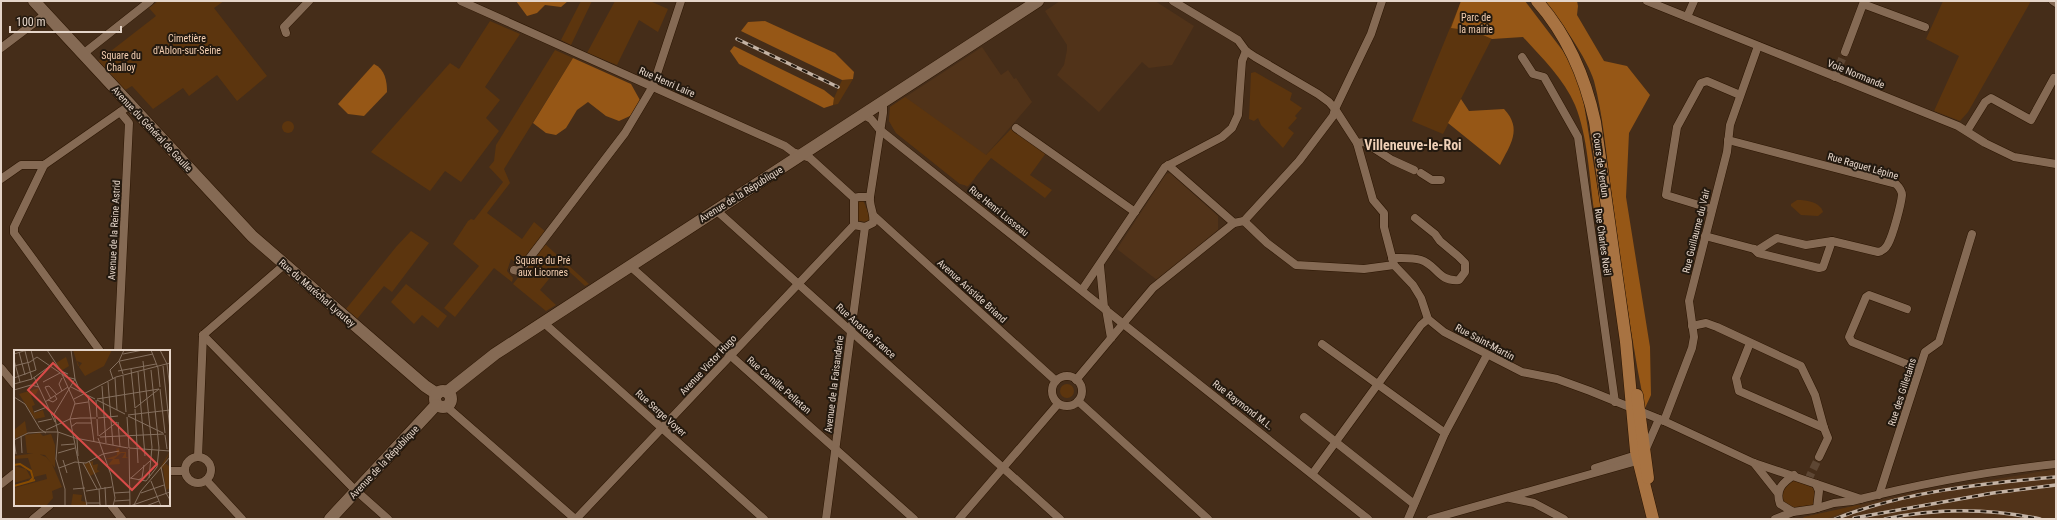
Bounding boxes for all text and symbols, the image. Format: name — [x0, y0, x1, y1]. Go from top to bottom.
scale bar — [10, 8, 121, 34]
park label: Parc de la mairie — [1459, 12, 1493, 35]
text: 100 m — [16, 15, 46, 29]
park label: Cimetière d'Ablon-sur-Seine — [153, 33, 221, 56]
park label: Square du Challoy — [101, 50, 141, 73]
street label: Voie Normande — [1826, 58, 1887, 91]
street label: Rue Henri Laire — [637, 65, 697, 99]
street label: Avenue du Général de Gaulle — [110, 84, 195, 174]
street label: Cours de Verdun — [1591, 132, 1611, 198]
district label: Villeneuve-le-Roi — [1364, 137, 1462, 153]
street label: Rue Raguet Lépine — [1826, 151, 1900, 181]
street label: Avenue de la République — [697, 164, 785, 224]
street label: Avenue de la Reine Astrid — [106, 180, 122, 280]
street label: Rue Henri Lusseau — [967, 184, 1031, 238]
street label: Rue Guillaume du Vair — [1680, 188, 1712, 274]
street label: Rue Charles Noël — [1593, 208, 1613, 276]
park label: Square du Pré aux Licornes — [515, 255, 571, 278]
street label: Rue du Maréchal Lyautey — [277, 257, 357, 329]
street label: Avenue Aristide Briand — [935, 257, 1009, 325]
street label: Rue Anatole France — [834, 301, 898, 361]
street label: Rue Saint-Martin — [1454, 322, 1517, 362]
street label: Avenue Victor Hugo — [677, 333, 739, 397]
street label: Avenue de la Faisanderie — [823, 334, 845, 433]
inset map — [14, 350, 170, 506]
street label: Rue Camille Pelletan — [745, 354, 813, 416]
street label: Rue des Gilletains — [1886, 356, 1918, 427]
street label: Rue Raymond M.L. — [1211, 378, 1275, 432]
street label: Rue Serge Voyer — [634, 387, 688, 439]
street label: Avenue de la République — [347, 423, 421, 501]

